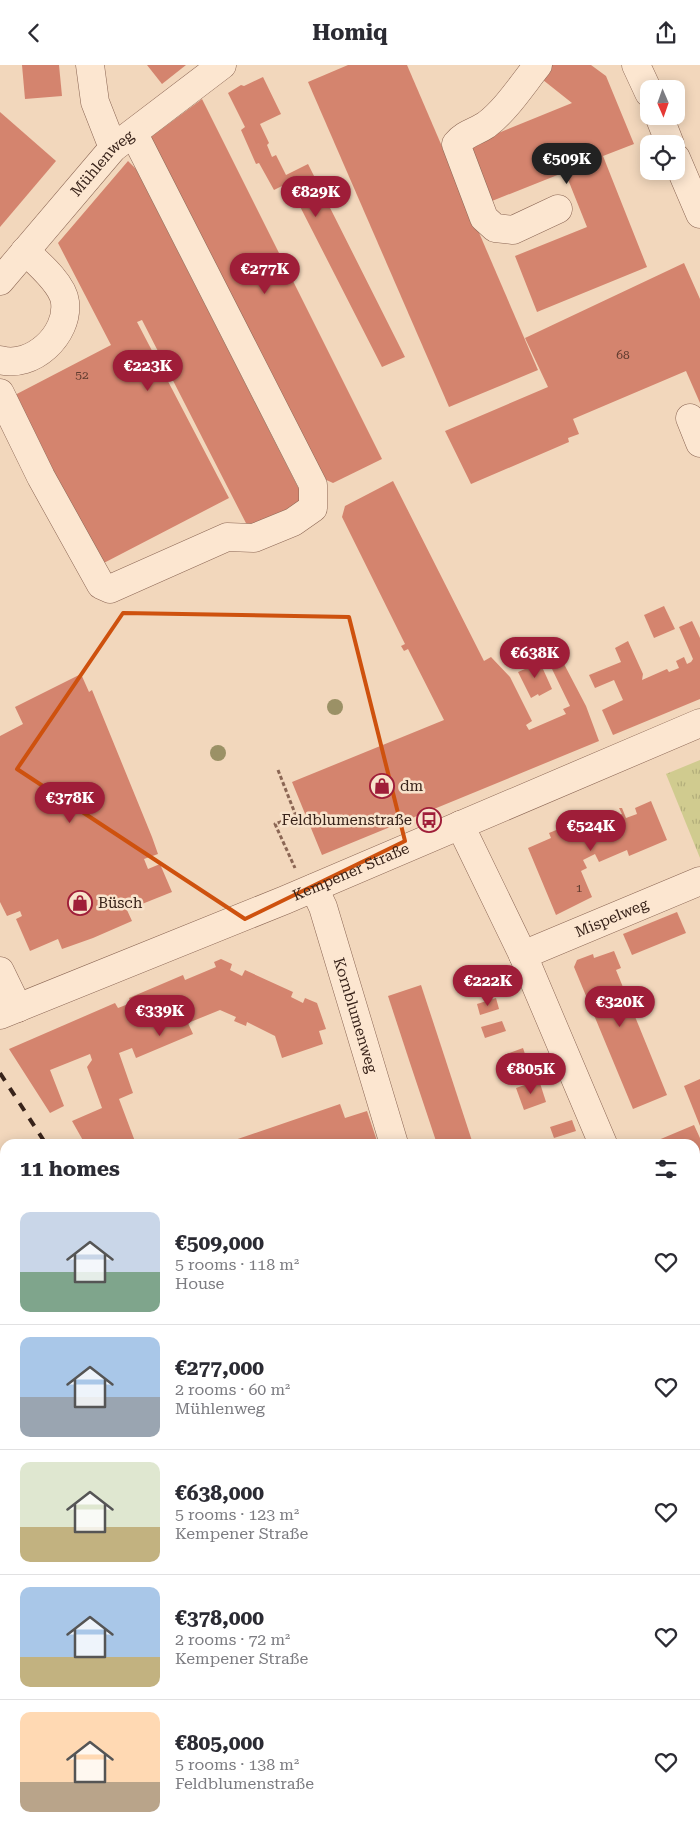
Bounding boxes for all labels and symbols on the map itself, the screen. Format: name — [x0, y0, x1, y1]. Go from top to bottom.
north arrow — [640, 80, 685, 125]
street label: Mühlenweg — [67, 126, 138, 200]
pin: €509K — [532, 143, 602, 185]
pin: €829K — [281, 175, 351, 218]
pin: €277K — [230, 253, 300, 295]
house number: 68 — [616, 348, 630, 362]
pin: €223K — [113, 349, 183, 392]
house number: 52 — [75, 368, 89, 382]
pin: €638K — [500, 637, 570, 679]
shop icon: dm — [369, 773, 395, 799]
place label: dm — [400, 777, 424, 795]
pin: €378K — [35, 781, 105, 824]
bus stop icon: Feldblumenstraße — [416, 807, 442, 833]
pin: €524K — [556, 809, 626, 852]
place label: Feldblumenstraße — [282, 811, 412, 829]
street label: Kempener Straße — [290, 839, 412, 905]
house number: 1 — [576, 881, 583, 895]
shop icon: Büsch — [67, 890, 93, 916]
place label: Büsch — [98, 894, 143, 912]
street label: Mispelweg — [572, 895, 651, 941]
street label: Kornblumenweg — [330, 955, 381, 1075]
pin: €222K — [453, 965, 523, 1007]
pin: €320K — [585, 985, 655, 1028]
pin: €339K — [125, 995, 195, 1037]
pin: €805K — [496, 1053, 566, 1095]

